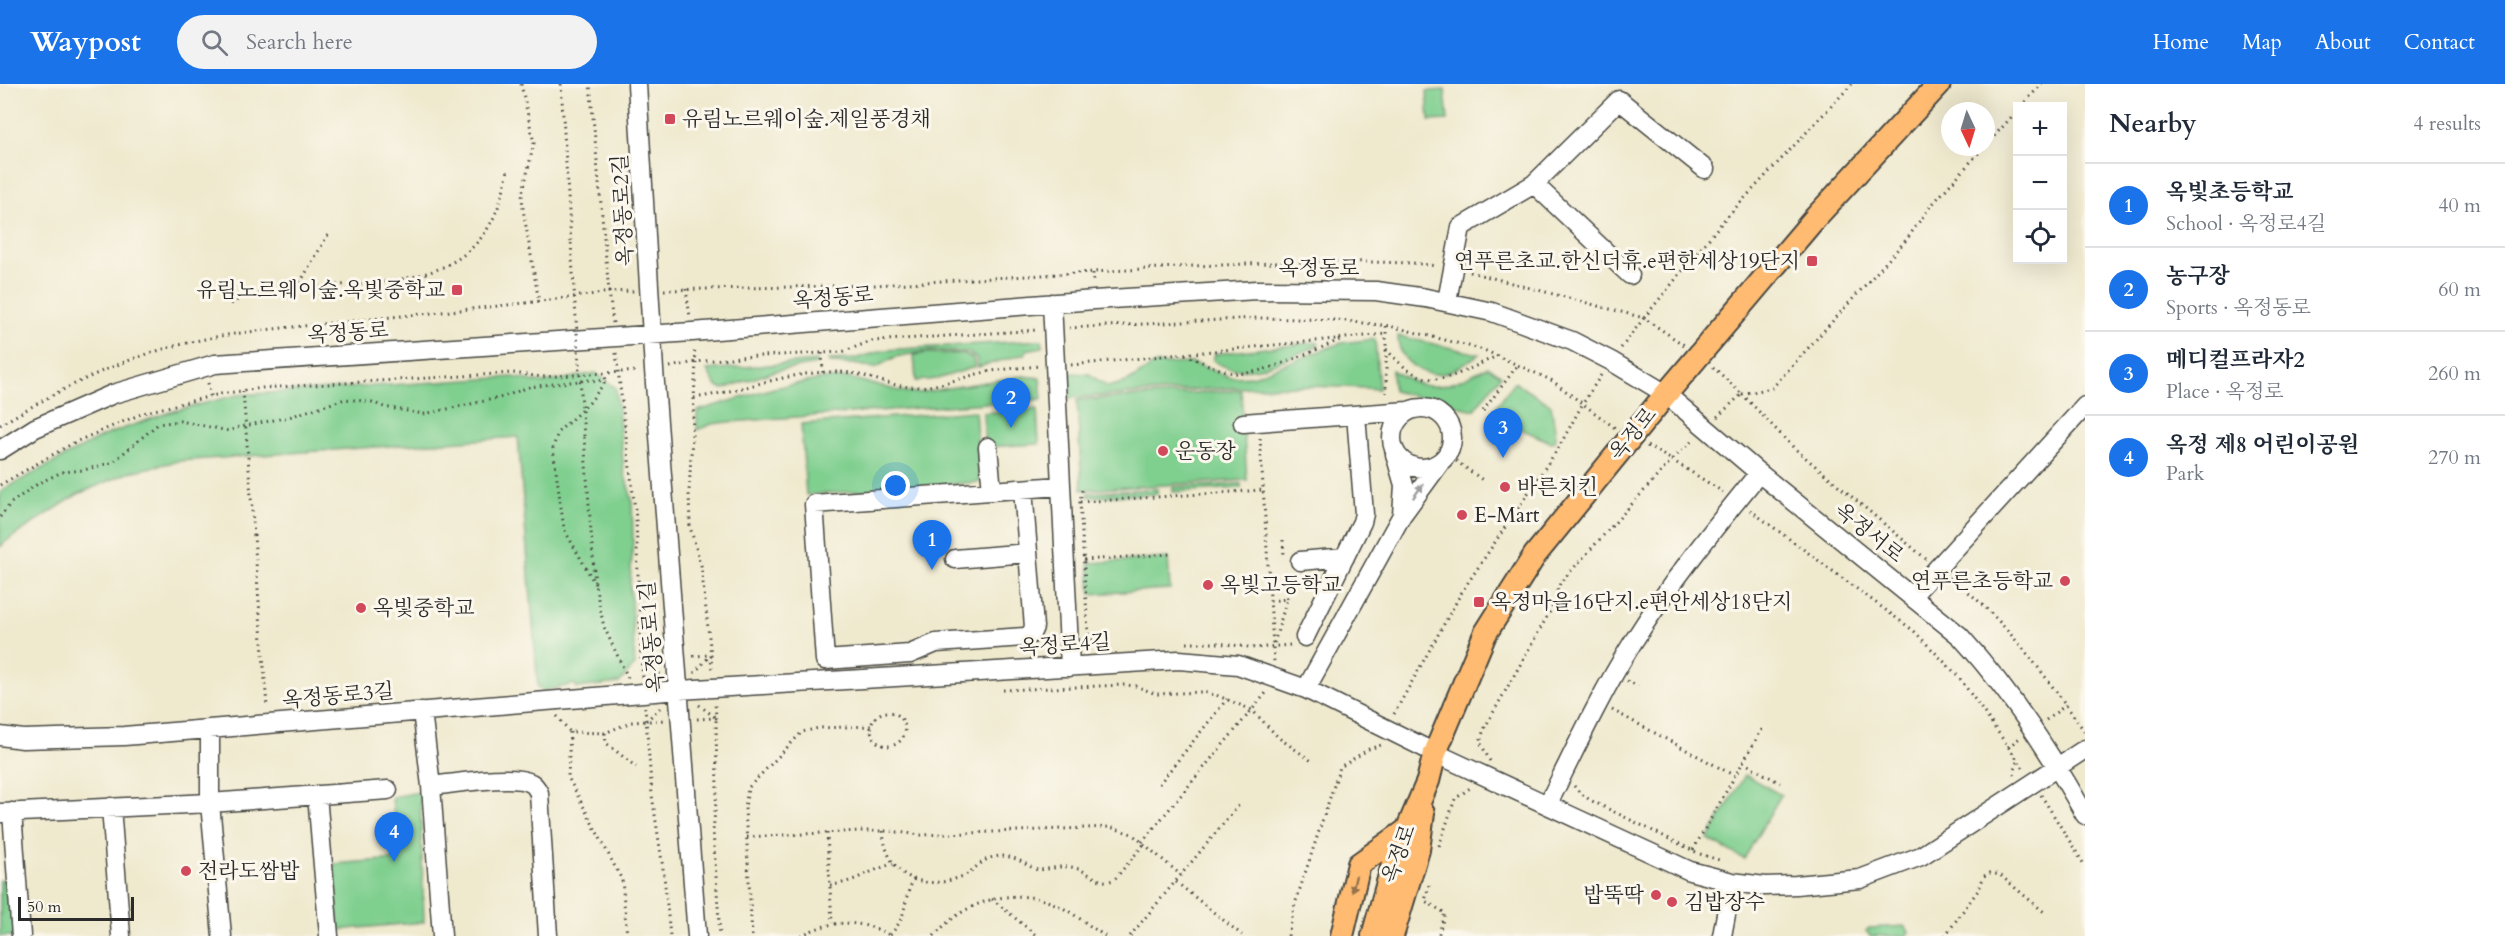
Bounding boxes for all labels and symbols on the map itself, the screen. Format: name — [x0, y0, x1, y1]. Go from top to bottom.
north arrow — [1941, 102, 1995, 156]
place label: 유림노르웨이숲.제일풍경채 — [682, 105, 931, 134]
marker: 유림노르웨이숲.제일풍경채 — [663, 112, 677, 126]
street label: 옥정동로2길 — [606, 153, 640, 267]
place label: 연푸른초교.한신더휴.e편한세상19단지 — [1454, 247, 1800, 276]
street label: 옥정동로 — [1278, 254, 1360, 283]
marker: 연푸른초교.한신더휴.e편한세상19단지 — [1805, 254, 1819, 268]
place label: 유림노르웨이숲.옥빛중학교 — [196, 276, 445, 305]
street label: 옥정동로 — [791, 280, 875, 316]
marker: 유림노르웨이숲.옥빛중학교 — [450, 283, 464, 297]
street label: 옥정동로 — [307, 316, 389, 350]
pin: 2 — [992, 378, 1030, 428]
street label: 옥정로 — [1603, 401, 1663, 467]
pin: 3 — [1484, 408, 1522, 458]
place label: 운동장 — [1175, 437, 1237, 466]
marker: 운동장 — [1156, 444, 1170, 458]
your location — [881, 471, 910, 500]
place label: 바른치킨 — [1517, 473, 1598, 502]
marker: 바른치킨 — [1498, 480, 1512, 494]
one-way arrow — [1412, 484, 1424, 500]
street label: 옥정서로 — [1828, 496, 1910, 570]
place label: E-Mart — [1474, 501, 1540, 530]
marker: E-Mart — [1455, 508, 1469, 522]
pin: 1 — [912, 520, 952, 570]
place label: 연푸른초등학교 — [1911, 567, 2053, 596]
place label: 옥빛고등학교 — [1220, 571, 1342, 600]
marker: 연푸른초등학교 — [2058, 574, 2072, 588]
marker: 옥빛고등학교 — [1201, 578, 1215, 592]
street label: 옥정동로1길 — [633, 580, 671, 694]
place label: 옥정마을16단지.e편안세상18단지 — [1491, 588, 1792, 617]
place label: 옥빛중학교 — [373, 594, 474, 623]
marker: 옥정마을16단지.e편안세상18단지 — [1472, 595, 1486, 609]
marker: 옥빛중학교 — [354, 601, 368, 615]
street label: 옥정로4길 — [1018, 627, 1112, 663]
street label: 옥정동로3길 — [281, 677, 395, 715]
pin: 4 — [374, 812, 414, 862]
street label: 옥정로 — [1375, 820, 1423, 888]
place label: 전라도쌈밥 — [198, 857, 300, 886]
marker: 전라도쌈밥 — [179, 864, 193, 878]
one-way arrow — [1349, 875, 1359, 893]
place label: 밥뚝딱 — [1583, 881, 1645, 910]
marker: 밥뚝딱 — [1649, 888, 1663, 902]
place label: 김밥장수 — [1684, 888, 1765, 917]
scale bar — [18, 894, 134, 922]
marker: 김밥장수 — [1665, 895, 1679, 909]

